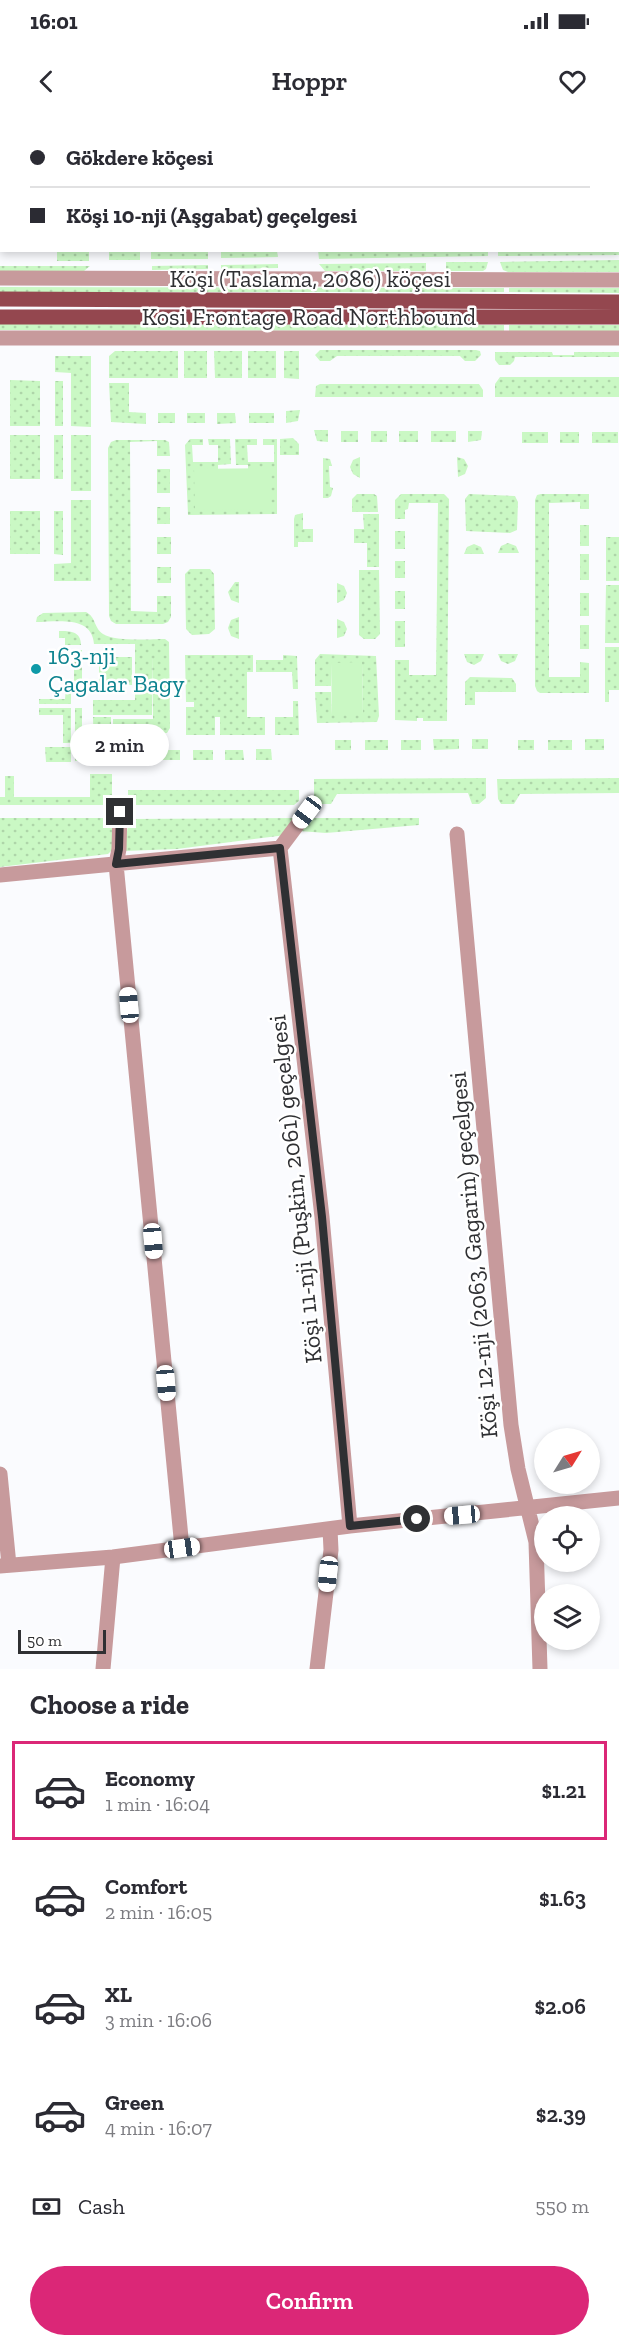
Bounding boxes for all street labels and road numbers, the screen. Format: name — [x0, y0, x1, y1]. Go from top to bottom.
street label: Köşi (Taslama, 2086) köçesi — [169, 264, 451, 293]
street label: Kosi Frontage Road Northbound — [142, 302, 476, 331]
street label: Köşi 11-nji (Puşkin, 2061) geçelgesi — [262, 1013, 328, 1365]
street label: Köşi 12-nji (2063, Gagarin) geçelgesi — [442, 1070, 503, 1440]

